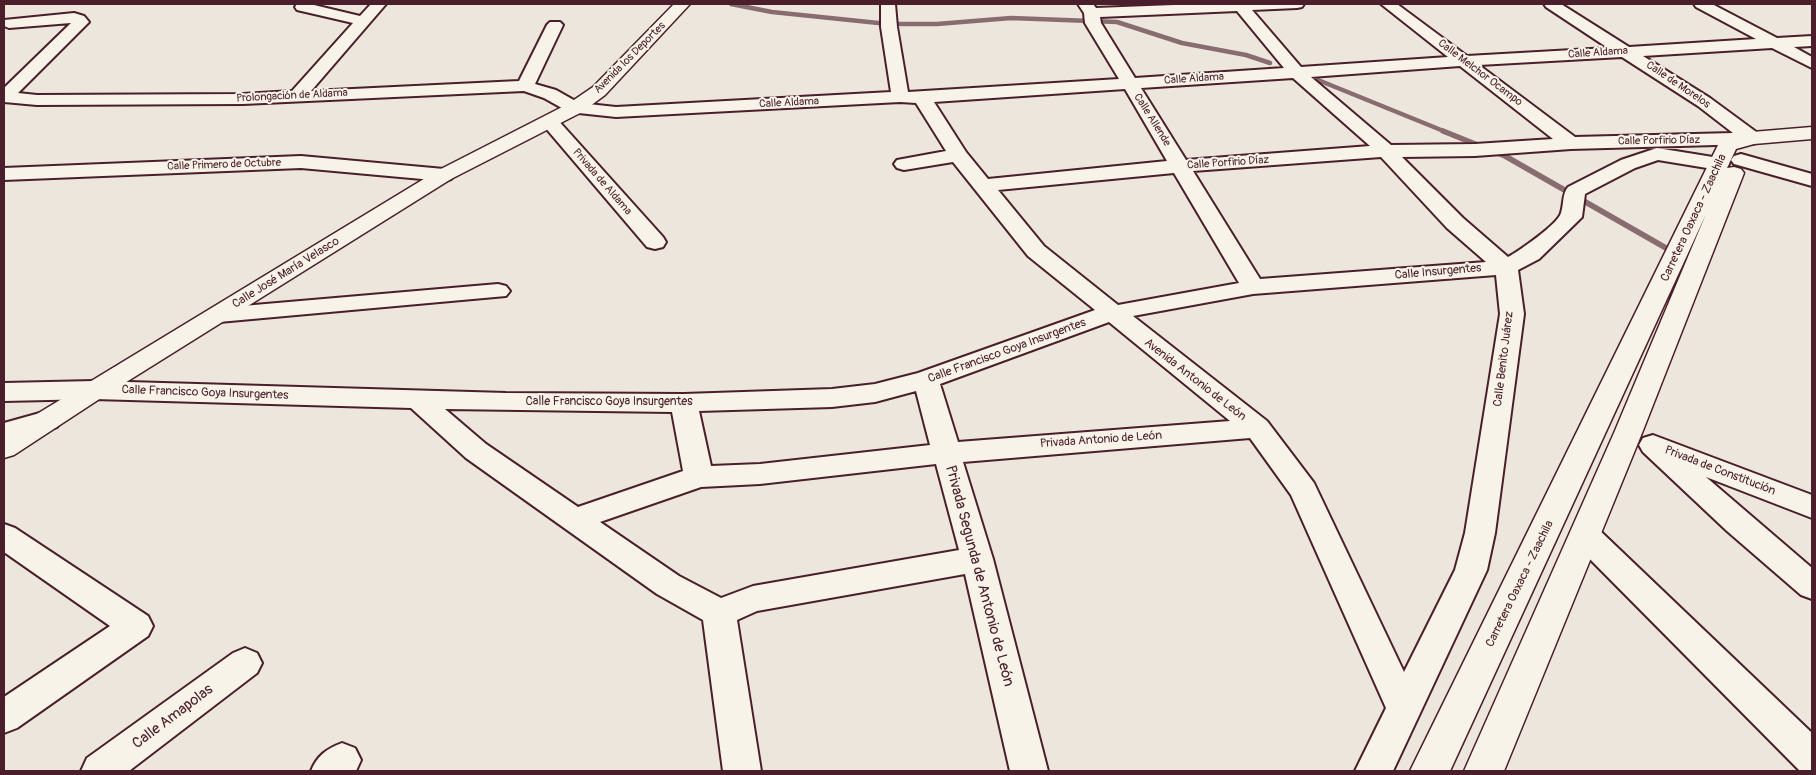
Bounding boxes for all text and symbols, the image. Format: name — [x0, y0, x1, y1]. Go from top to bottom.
street label: Avenida los Deportes — [592, 20, 668, 96]
street label: Calle Melchor Ocampo — [1435, 37, 1525, 109]
street label: Calle Aldama — [1568, 44, 1628, 62]
street label: Calle de Morelos — [1643, 59, 1713, 111]
street label: Calle Aldama — [1164, 70, 1224, 88]
street label: Prolongación de Aldama — [236, 86, 348, 106]
street label: Calle Allende — [1131, 91, 1173, 149]
street label: Calle Aldama — [759, 95, 819, 111]
street label: Calle Porfirio Díaz — [1618, 134, 1700, 148]
street label: Privada de Aldama — [570, 146, 634, 218]
street label: Carretera Oaxaca - Zaachila — [1658, 152, 1730, 284]
street label: Calle Porfirio Díaz — [1186, 154, 1270, 172]
street label: Calle Primero de Octubre — [167, 156, 281, 174]
street label: Calle José María Velasco — [230, 234, 342, 312]
street label: Calle Insurgentes — [1394, 261, 1482, 283]
street label: Calle Benito Juárez — [1491, 310, 1517, 408]
street label: Calle Francisco Goya Insurgentes — [926, 316, 1088, 386]
street label: Avenida Antonio de León — [1141, 336, 1249, 424]
street label: Calle Francisco Goya Insurgentes — [121, 383, 289, 403]
street label: Calle Francisco Goya Insurgentes — [525, 395, 693, 409]
street label: Privada Antonio de León — [1039, 429, 1163, 451]
street label: Privada de Constitución — [1662, 443, 1778, 499]
street label: Privada Segunda de Antonio de León — [941, 463, 1017, 689]
street label: Carretera Oaxaca - Zaachila — [1483, 518, 1557, 650]
street label: Calle Amapolas — [129, 681, 217, 753]

